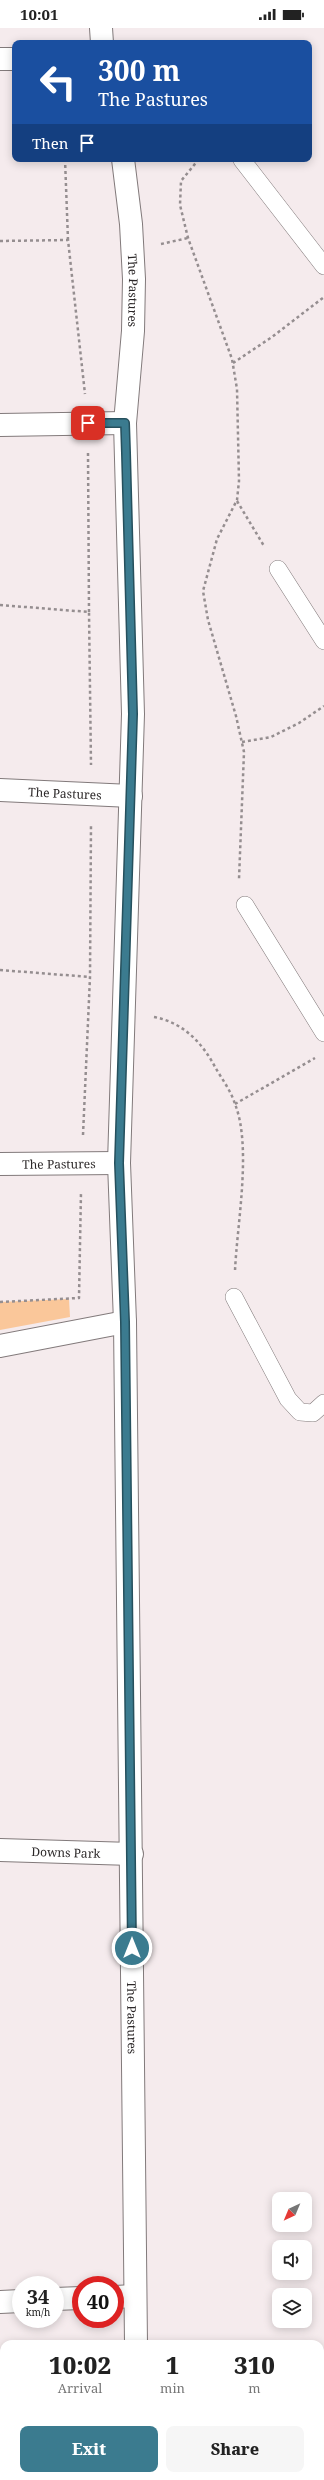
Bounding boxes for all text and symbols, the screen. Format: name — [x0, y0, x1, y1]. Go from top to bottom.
text: 10:01 — [20, 4, 58, 24]
text: 300 m — [98, 51, 180, 89]
icon: left — [32, 56, 84, 108]
text: The Pastures — [98, 87, 208, 111]
icon: arrive — [76, 132, 98, 154]
text: Then — [32, 133, 68, 153]
street label: The Pastures — [124, 253, 143, 327]
pin — [71, 406, 105, 440]
icon: arrive — [77, 412, 99, 434]
street label: The Pastures — [28, 783, 102, 803]
street label: The Pastures — [22, 1155, 96, 1172]
street label: Downs Park — [31, 1842, 102, 1862]
position arrow — [111, 1927, 153, 1969]
street label: The Pastures — [124, 1981, 141, 2054]
north arrow — [272, 2192, 312, 2232]
map controls — [272, 2192, 312, 2328]
button: sound — [272, 2240, 312, 2280]
speed limit sign: 40 — [72, 2276, 124, 2328]
text: 34 — [27, 2283, 49, 2310]
button: layers — [272, 2288, 312, 2328]
text: km/h — [26, 2305, 50, 2319]
text: 10:02 — [49, 2348, 111, 2381]
text: 1 — [166, 2348, 179, 2381]
text: 310 — [234, 2348, 275, 2381]
text: Arrival — [58, 2379, 102, 2397]
text: min — [160, 2379, 185, 2397]
text: m — [248, 2379, 261, 2397]
button: Exit — [20, 2426, 158, 2472]
button: Share — [166, 2426, 304, 2472]

